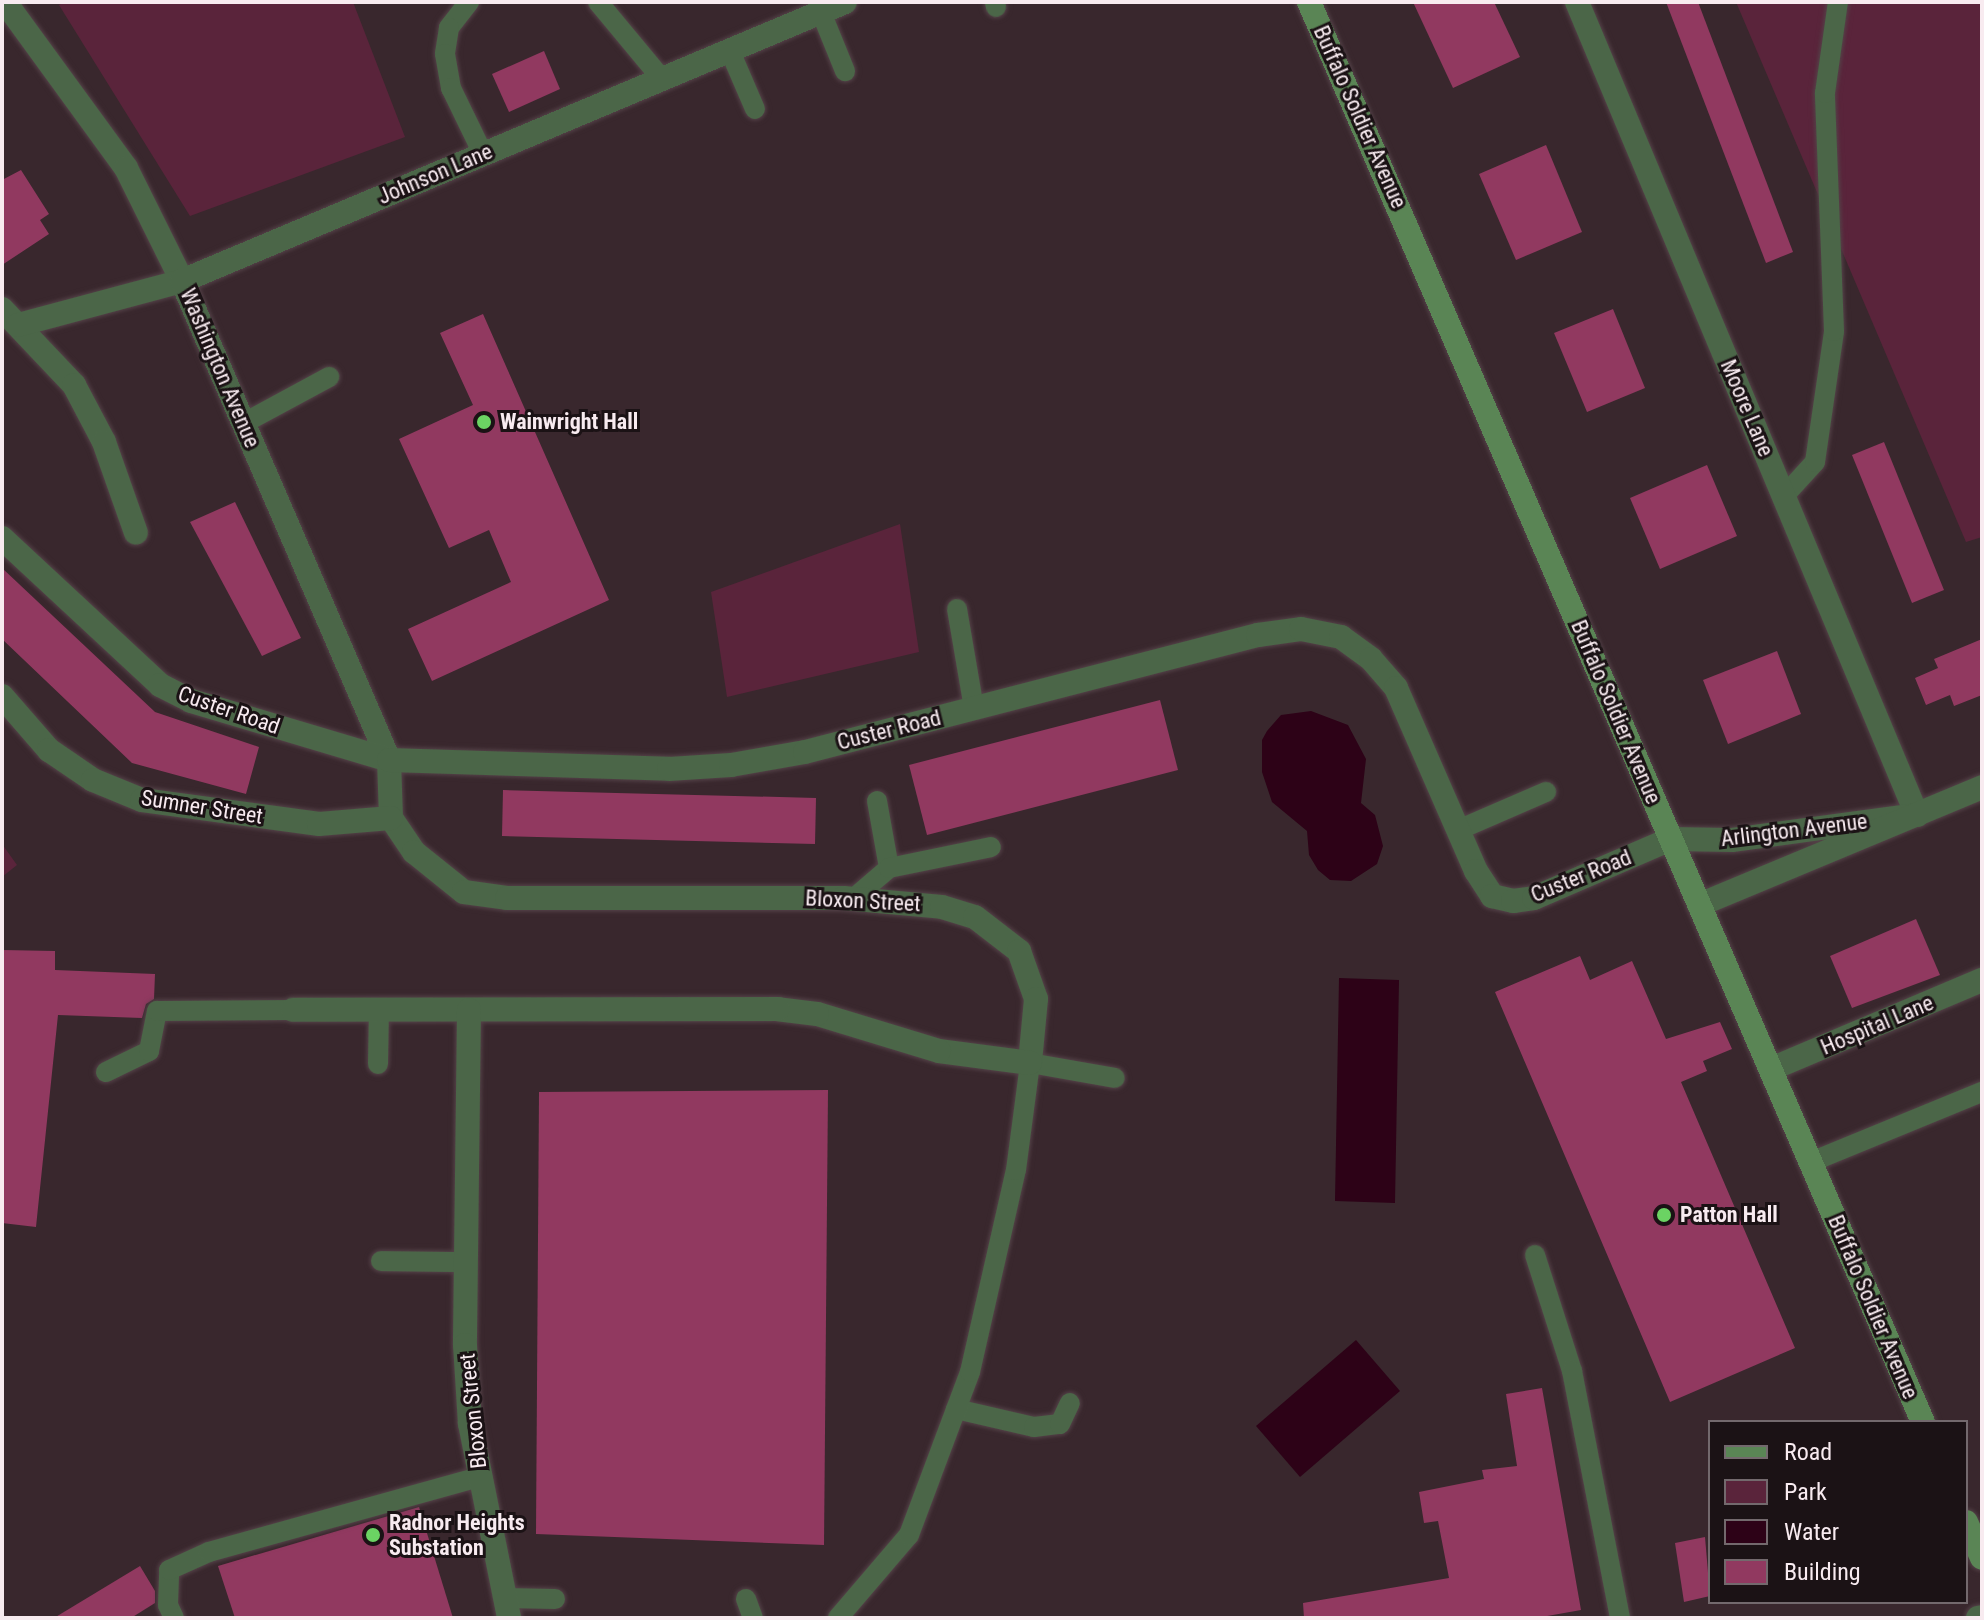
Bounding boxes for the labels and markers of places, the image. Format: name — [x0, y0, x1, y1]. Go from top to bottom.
place label: Wainwright Hall — [500, 409, 638, 435]
marker: Wainwright Hall — [475, 413, 493, 431]
place label: Patton Hall — [1680, 1202, 1778, 1228]
marker: Patton Hall — [1655, 1206, 1673, 1224]
place label: Radnor Heights Substation — [389, 1509, 525, 1560]
marker: Radnor Heights Substation — [364, 1526, 382, 1544]

